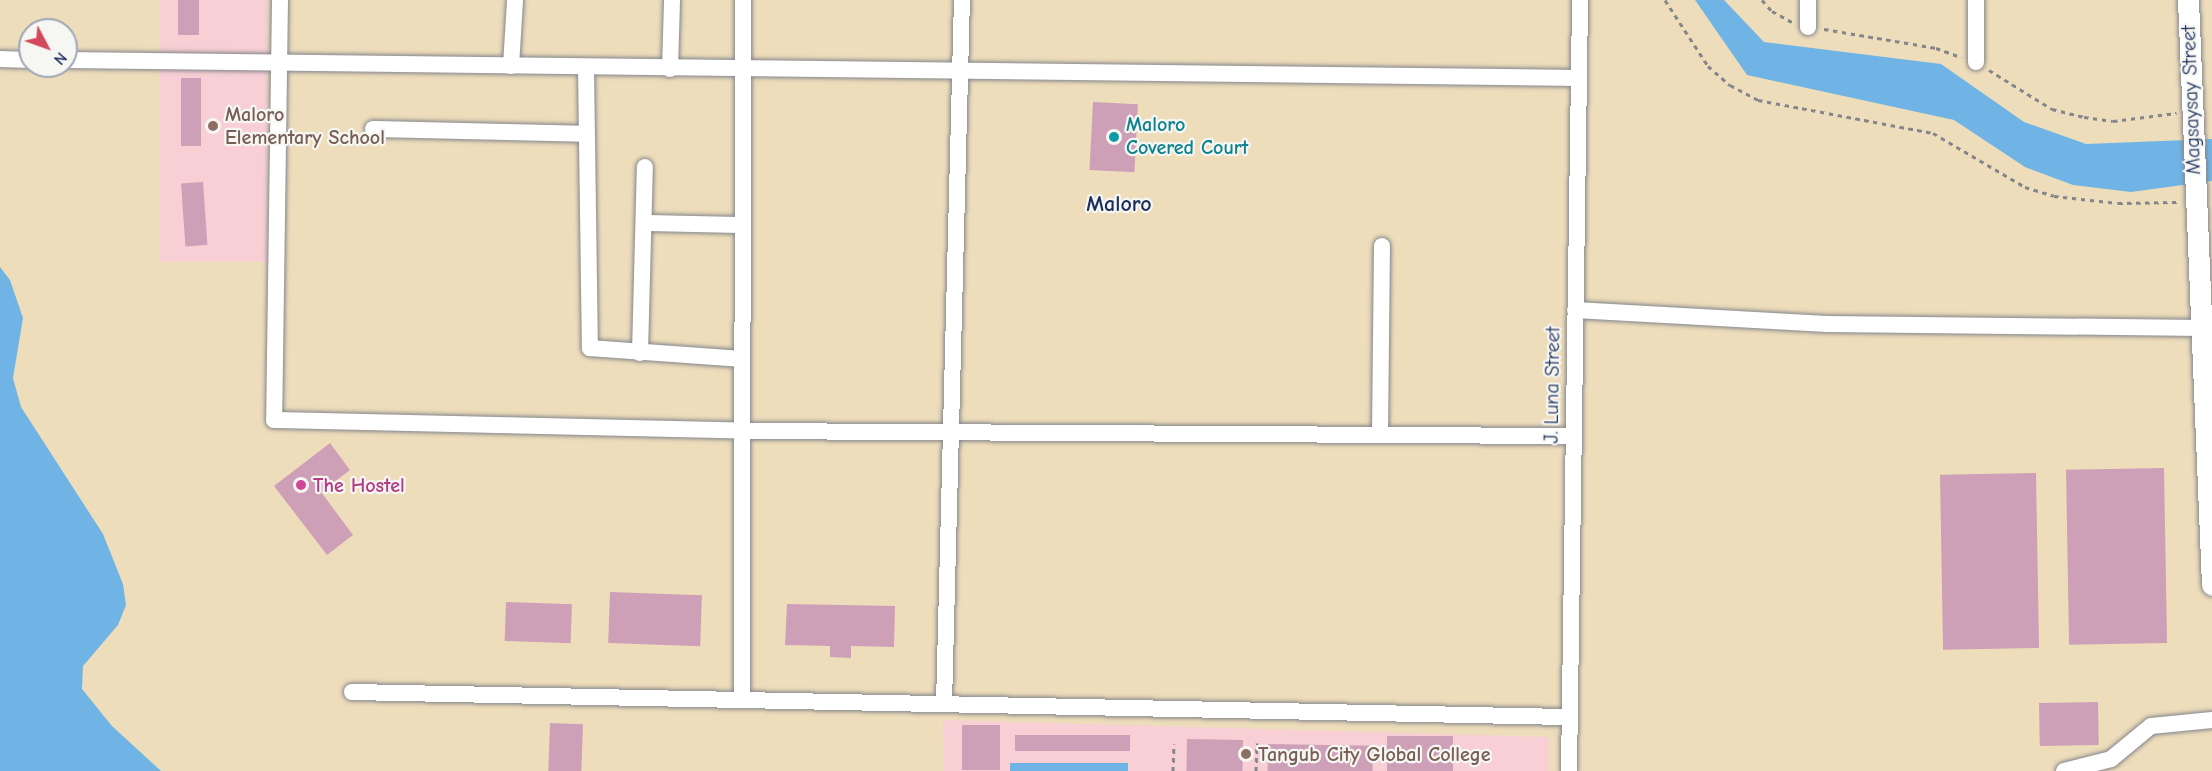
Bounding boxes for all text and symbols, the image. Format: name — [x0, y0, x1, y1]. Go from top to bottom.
north arrow — [18, 18, 78, 78]
street label: Magsaysay Street — [2176, 25, 2206, 175]
text: N — [50, 49, 70, 68]
place label: Maloro Elementary School — [225, 102, 385, 149]
place label: Maloro Covered Court — [1126, 113, 1248, 160]
marker: Maloro Elementary School — [206, 119, 220, 133]
marker: Maloro Covered Court — [1107, 130, 1121, 144]
district label: Maloro — [1086, 192, 1152, 218]
street label: J. Luna Street — [1539, 326, 1565, 444]
place label: The Hostel — [313, 473, 405, 497]
marker: The Hostel — [294, 478, 308, 492]
place label: Tangub City Global College — [1258, 742, 1491, 766]
marker: Tangub City Global College — [1239, 747, 1253, 761]

